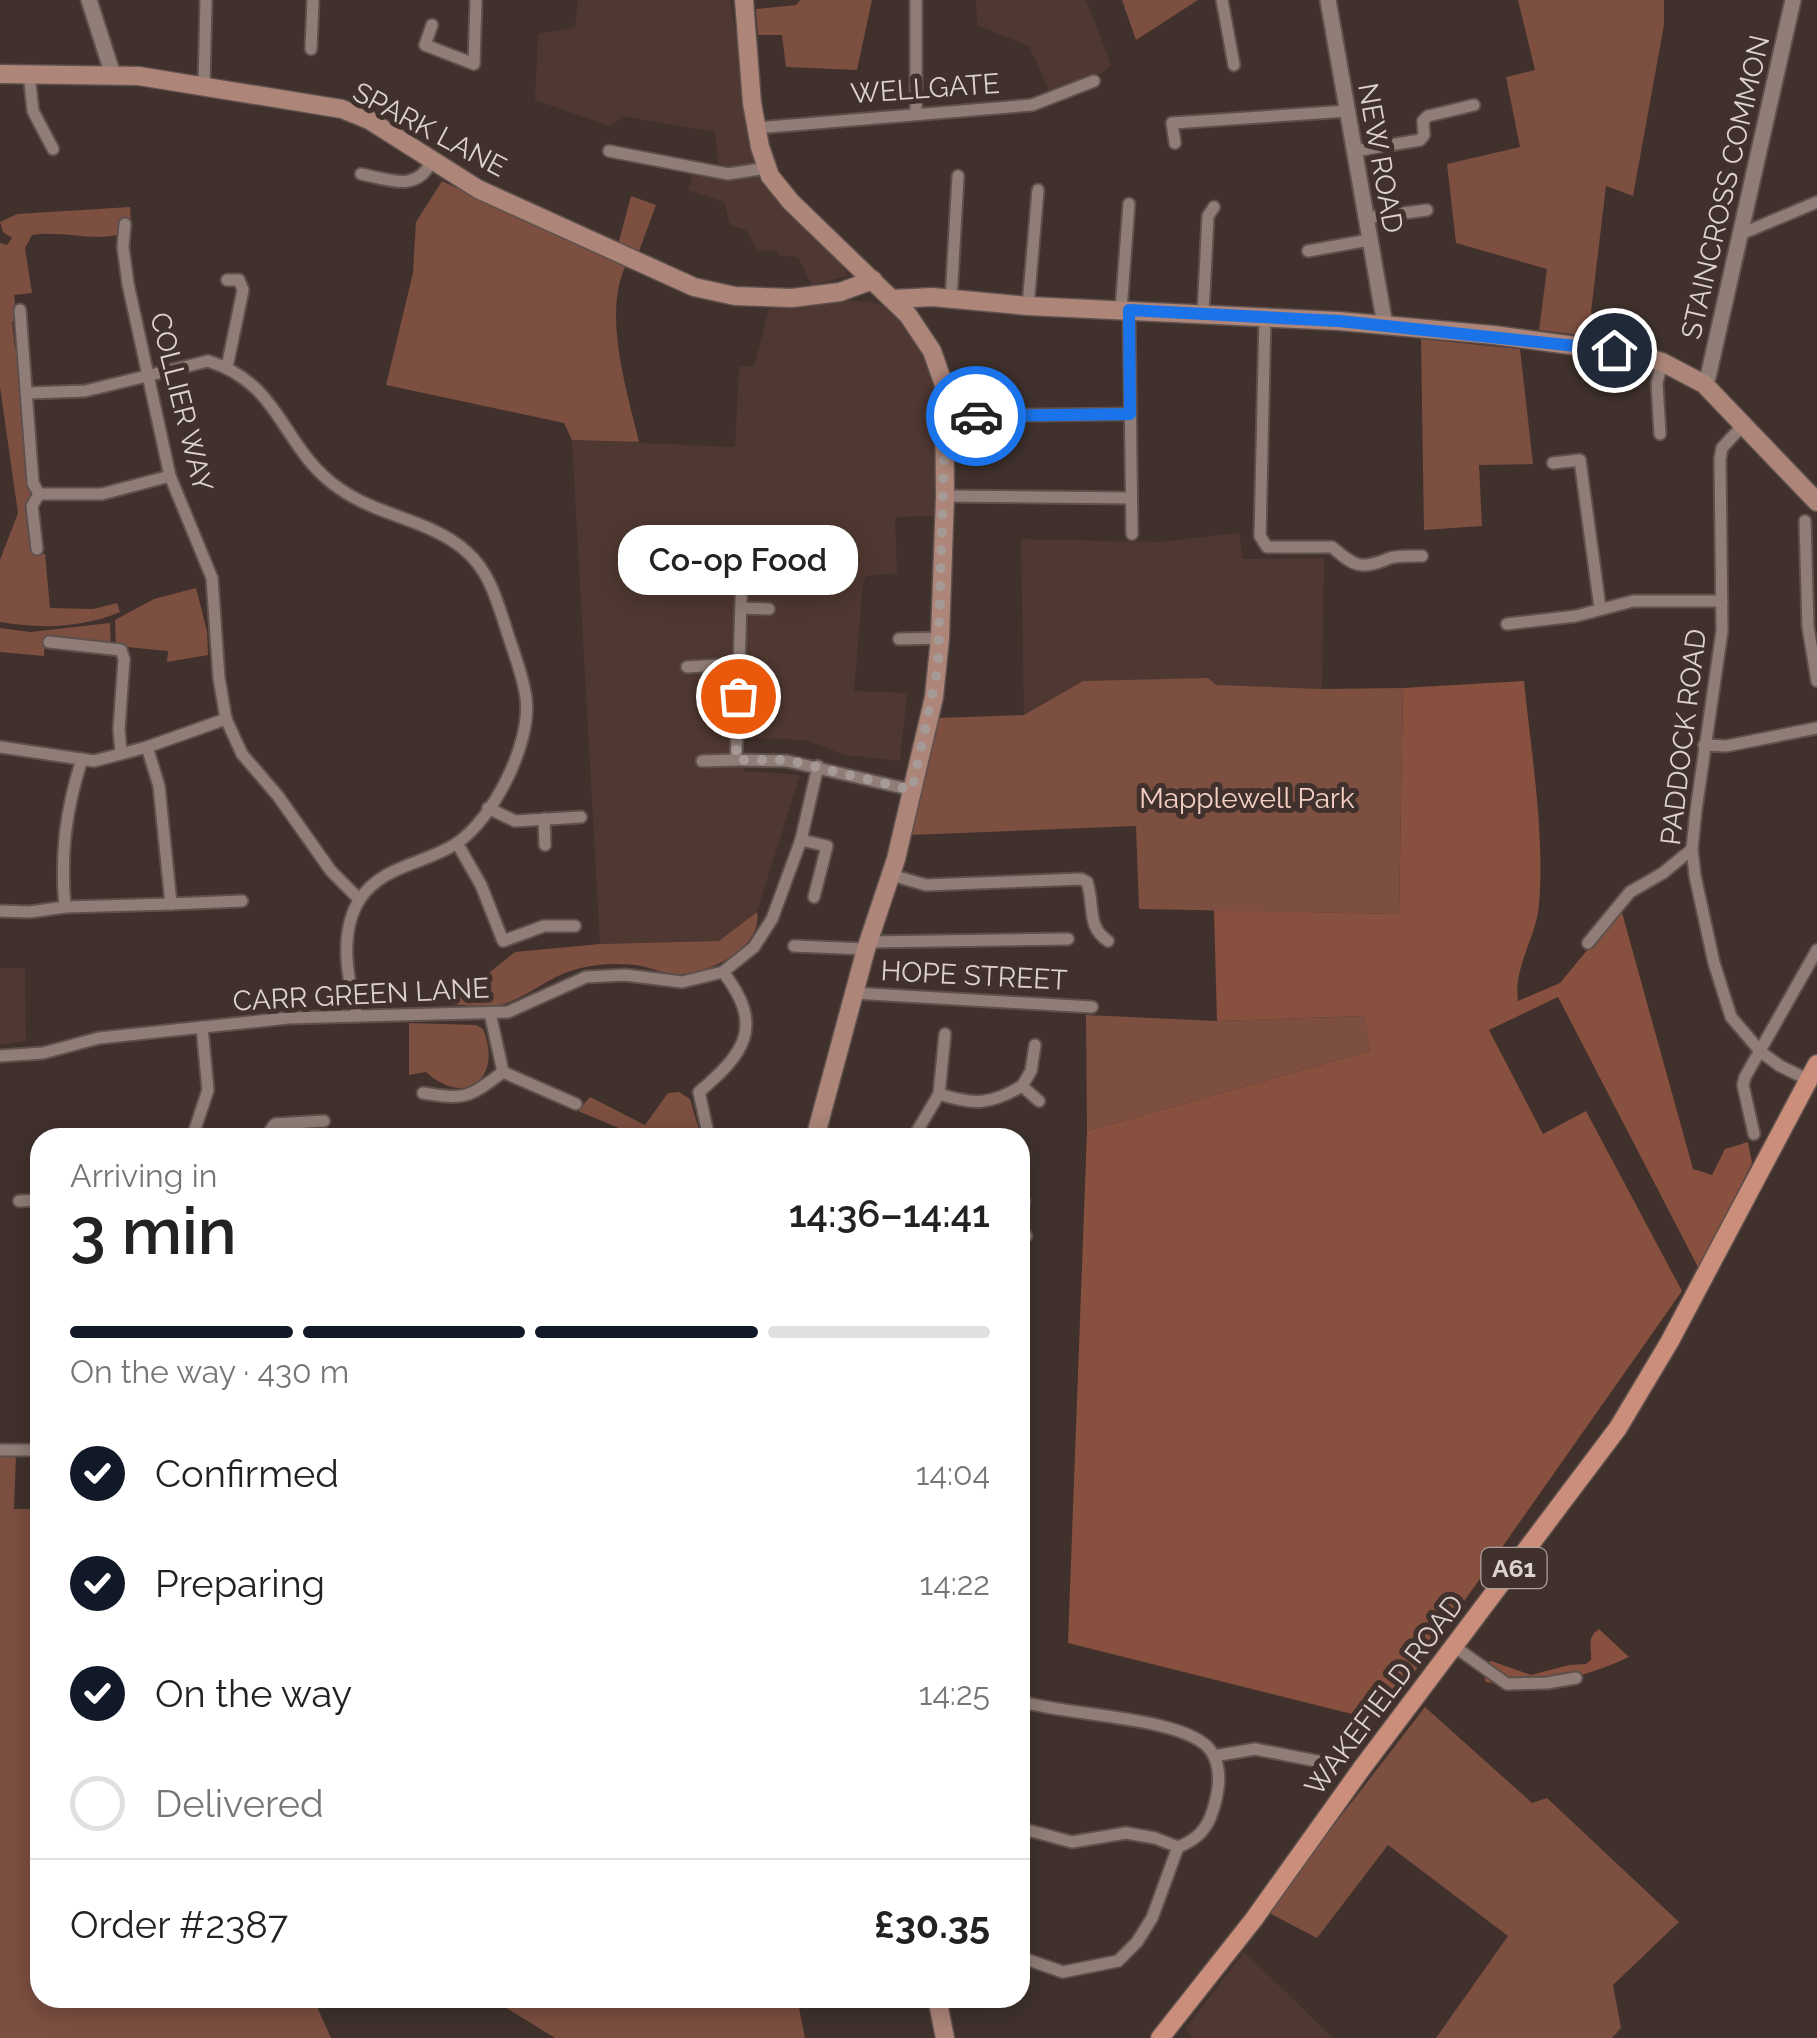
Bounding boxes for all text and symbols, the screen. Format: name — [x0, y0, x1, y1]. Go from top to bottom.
street label: STAINCROSS COMMON — [1674, 32, 1777, 342]
street label: WELLGATE — [849, 67, 1001, 110]
street label: SPARK LANE — [347, 75, 512, 184]
street label: NEW ROAD — [1351, 81, 1410, 236]
pin — [1572, 308, 1657, 393]
street label: COLLIER WAY — [143, 309, 220, 495]
icon: home — [1587, 323, 1642, 378]
courier — [926, 366, 1026, 466]
icon: car — [949, 389, 1004, 444]
callout: Co-op Food — [618, 526, 858, 596]
text: Co-op Food — [649, 541, 827, 578]
street label: PADDOCK ROAD — [1654, 627, 1713, 847]
pin — [696, 654, 781, 739]
icon: bag — [711, 669, 766, 724]
park label: Mapplewell Park — [1139, 782, 1355, 815]
street label: HOPE STREET — [880, 954, 1068, 997]
street label: CARR GREEN LANE — [232, 971, 490, 1018]
text: Arriving in — [70, 1157, 217, 1194]
text: 14:36–14:41 — [789, 1191, 990, 1236]
text: 3 min — [70, 1193, 237, 1269]
text: On the way · 430 m — [70, 1353, 349, 1390]
icon: check — [70, 1446, 125, 1501]
text: Confirmed — [155, 1451, 339, 1496]
text: 14:04 — [916, 1455, 990, 1492]
road number: A61 — [1482, 1548, 1546, 1588]
icon: check — [70, 1556, 125, 1611]
text: Preparing — [155, 1561, 325, 1606]
text: 14:22 — [919, 1565, 990, 1602]
street label: WAKEFIELD ROAD — [1298, 1588, 1471, 1802]
icon: check — [70, 1666, 125, 1721]
text: On the way — [155, 1671, 352, 1716]
text: 14:25 — [919, 1675, 990, 1712]
text: Delivered — [155, 1781, 324, 1826]
text: Order #2387 — [70, 1902, 288, 1947]
text: £30.35 — [874, 1902, 990, 1947]

